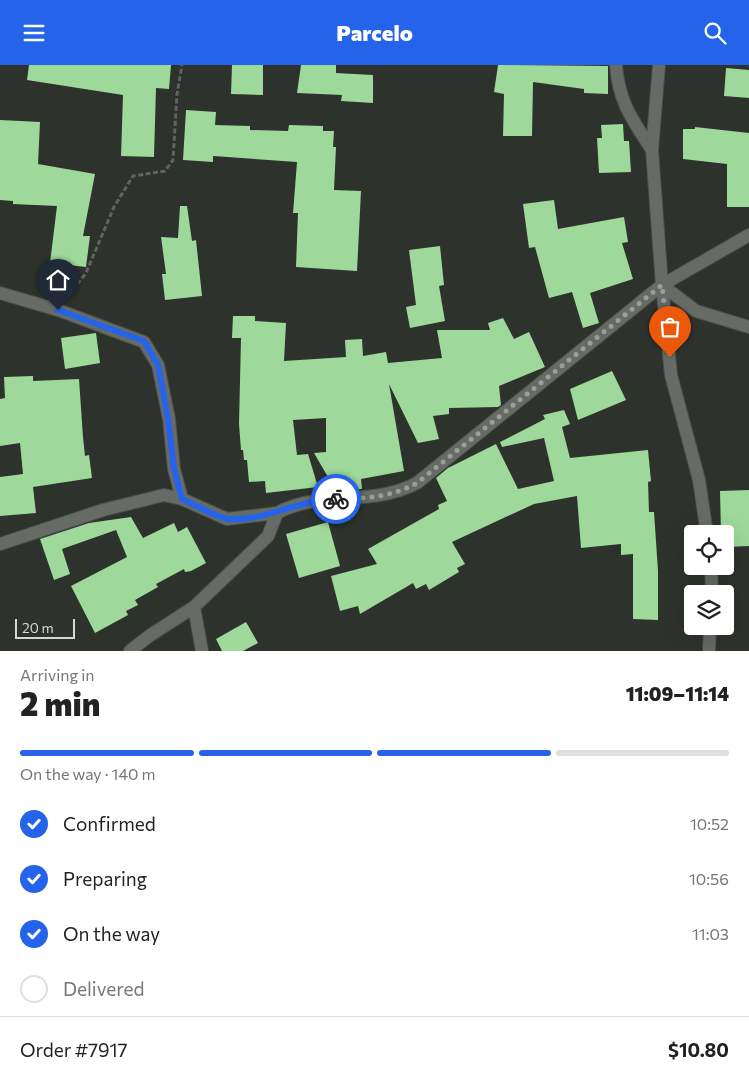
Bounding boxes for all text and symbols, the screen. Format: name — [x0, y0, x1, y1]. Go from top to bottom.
icon: menu — [20, 19, 48, 47]
text: Parcelo — [336, 19, 413, 46]
icon: search — [701, 19, 729, 47]
pin — [37, 259, 79, 310]
icon: home — [44, 266, 72, 294]
pin — [649, 306, 691, 357]
icon: bag — [656, 313, 684, 341]
courier — [311, 474, 361, 524]
icon: bike — [322, 485, 350, 513]
map controls — [684, 525, 734, 635]
button: locate — [684, 525, 734, 575]
button: layers — [684, 585, 734, 635]
scale bar — [15, 616, 75, 639]
text: 20 m — [22, 619, 54, 636]
text: Arriving in — [20, 665, 94, 684]
text: 11:09–11:14 — [626, 682, 729, 705]
text: 2 min — [20, 683, 100, 723]
text: On the way · 140 m — [20, 764, 155, 783]
icon: check — [20, 810, 48, 838]
text: Confirmed — [63, 812, 156, 835]
text: 10:52 — [690, 814, 729, 833]
icon: check — [20, 865, 48, 893]
text: Preparing — [63, 867, 147, 890]
text: 10:56 — [689, 869, 729, 888]
icon: check — [20, 920, 48, 948]
text: On the way — [63, 922, 160, 945]
text: 11:03 — [692, 924, 729, 943]
text: Delivered — [63, 977, 144, 1000]
text: Order #7917 — [20, 1038, 128, 1061]
text: $10.80 — [668, 1038, 729, 1061]

